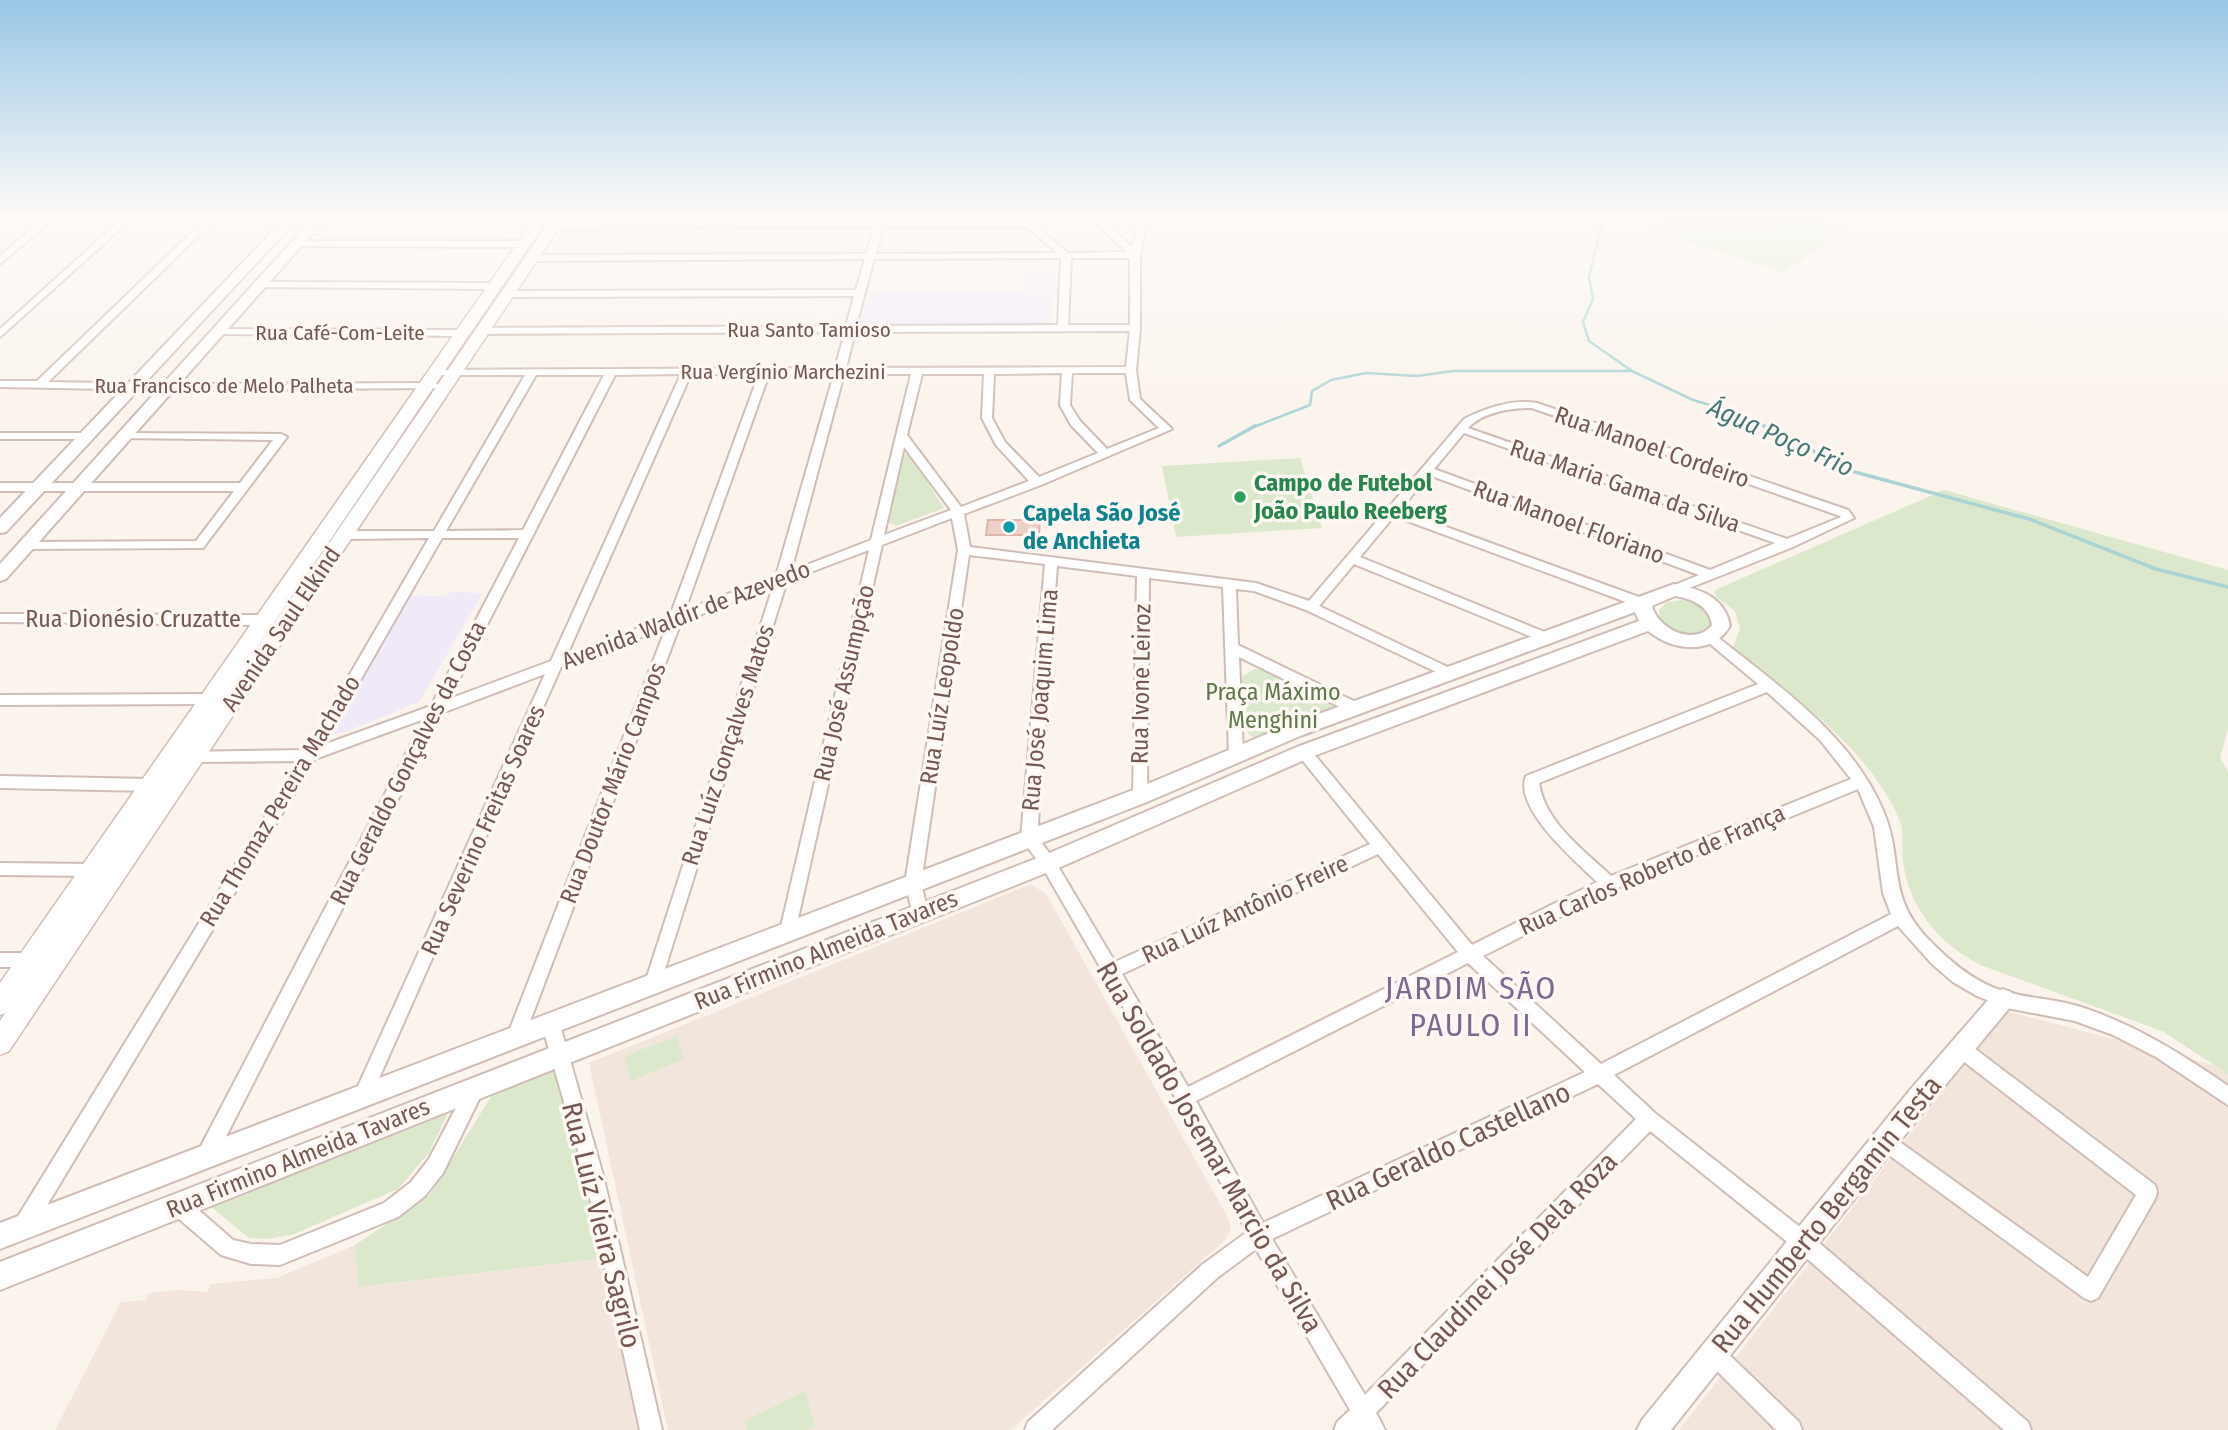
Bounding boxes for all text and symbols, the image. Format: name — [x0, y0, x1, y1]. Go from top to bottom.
street label: Rua Santo Tamioso — [727, 317, 891, 343]
street label: Rua Café-Com-Leite — [255, 320, 425, 346]
street label: Rua Vergínio Marchezini — [681, 359, 885, 385]
street label: Rua Francisco de Melo Palheta — [94, 373, 354, 399]
water label: Água Poço Frio — [1702, 391, 1858, 483]
street label: Rua Manoel Cordeiro — [1551, 401, 1753, 493]
street label: Rua Maria Gama da Silva — [1506, 433, 1744, 539]
place label: Campo de Futebol João Paulo Reeberg — [1253, 469, 1447, 525]
street label: Rua Manoel Floriano — [1470, 474, 1668, 570]
marker: Campo de Futebol João Paulo Reeberg — [1232, 489, 1248, 505]
place label: Capela São José de Anchieta — [1023, 499, 1180, 555]
marker: Capela São José de Anchieta — [1001, 519, 1017, 535]
street label: Avenida Saul Elkind — [216, 541, 346, 717]
street label: Avenida Waldir de Azevedo — [558, 555, 814, 675]
street label: Rua José Assumpção — [808, 582, 880, 784]
street label: Rua José Joaquim Lima — [1016, 588, 1064, 812]
street label: Rua Ivone Leiroz — [1126, 604, 1156, 764]
street label: Rua Dionésio Cruzatte — [25, 605, 241, 633]
street label: Rua Luíz Leopoldo — [914, 606, 970, 786]
street label: Rua Geraldo Gonçalves da Costa — [324, 617, 492, 909]
street label: Rua Luíz Gonçalves Matos — [676, 621, 780, 869]
street label: Rua Doutor Mário Campos — [554, 659, 672, 907]
street label: Rua Thomaz Pereira Machado — [194, 670, 366, 932]
park label: Praça Máximo Menghini — [1205, 678, 1341, 734]
street label: Rua Severino Freitas Soares — [415, 701, 551, 959]
street label: Rua Carlos Roberto de França — [1515, 799, 1789, 941]
street label: Rua Luíz Antônio Freire — [1137, 849, 1353, 969]
street label: Rua Firmino Almeida Tavares — [690, 884, 962, 1016]
street label: Rua Soldado Josemar Marcio da Silva — [1090, 956, 1330, 1339]
district label: JARDIM SÃO PAULO II — [1385, 969, 1557, 1044]
street label: Rua Humberto Bergamin Testa — [1705, 1069, 1948, 1359]
street label: Rua Geraldo Castellano — [1321, 1075, 1576, 1218]
street label: Rua Firmino Almeida Tavares — [162, 1092, 434, 1224]
street label: Rua Luíz Vieira Sagrilo — [555, 1099, 648, 1351]
street label: Rua Claudinei José Dela Roza — [1371, 1145, 1624, 1406]

